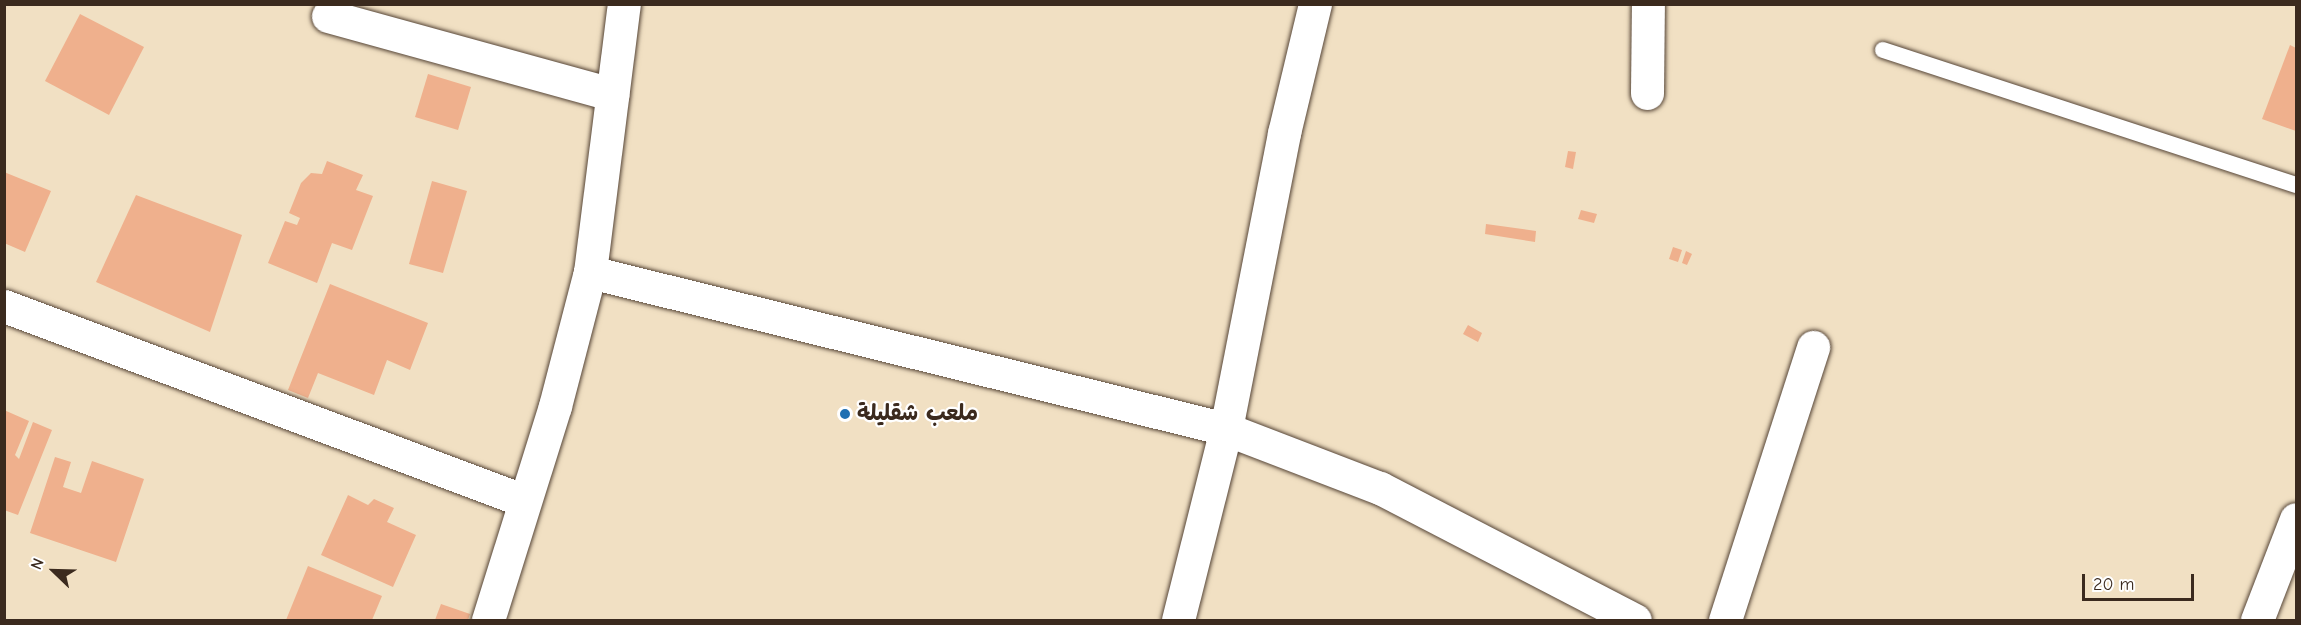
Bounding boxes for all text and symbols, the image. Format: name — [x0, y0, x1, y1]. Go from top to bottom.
place label: ملعب شقليلة — [857, 401, 978, 427]
marker: ملعب شقليلة — [838, 407, 852, 421]
north arrow — [24, 541, 84, 601]
text: N — [27, 556, 48, 572]
scale bar — [2085, 562, 2198, 600]
text: 20 m — [2093, 574, 2134, 595]

